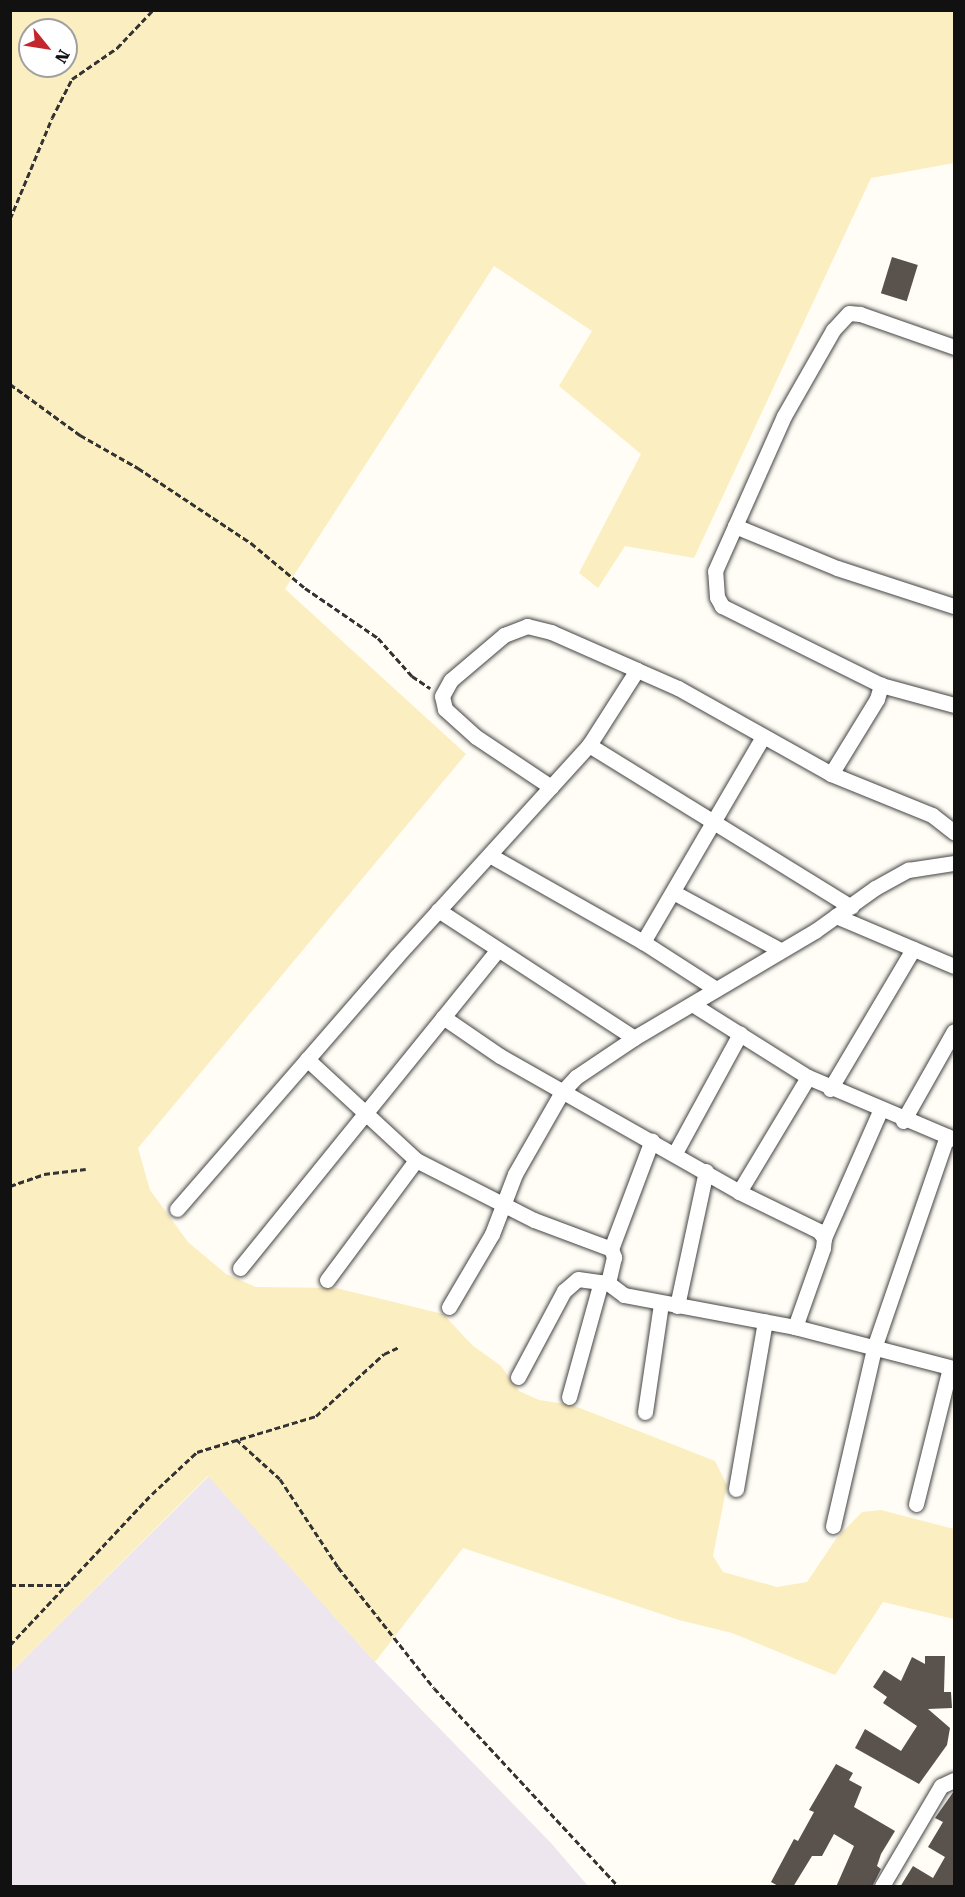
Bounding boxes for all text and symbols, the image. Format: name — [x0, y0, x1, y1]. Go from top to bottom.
north arrow — [18, 18, 78, 78]
text: N — [51, 46, 74, 66]

